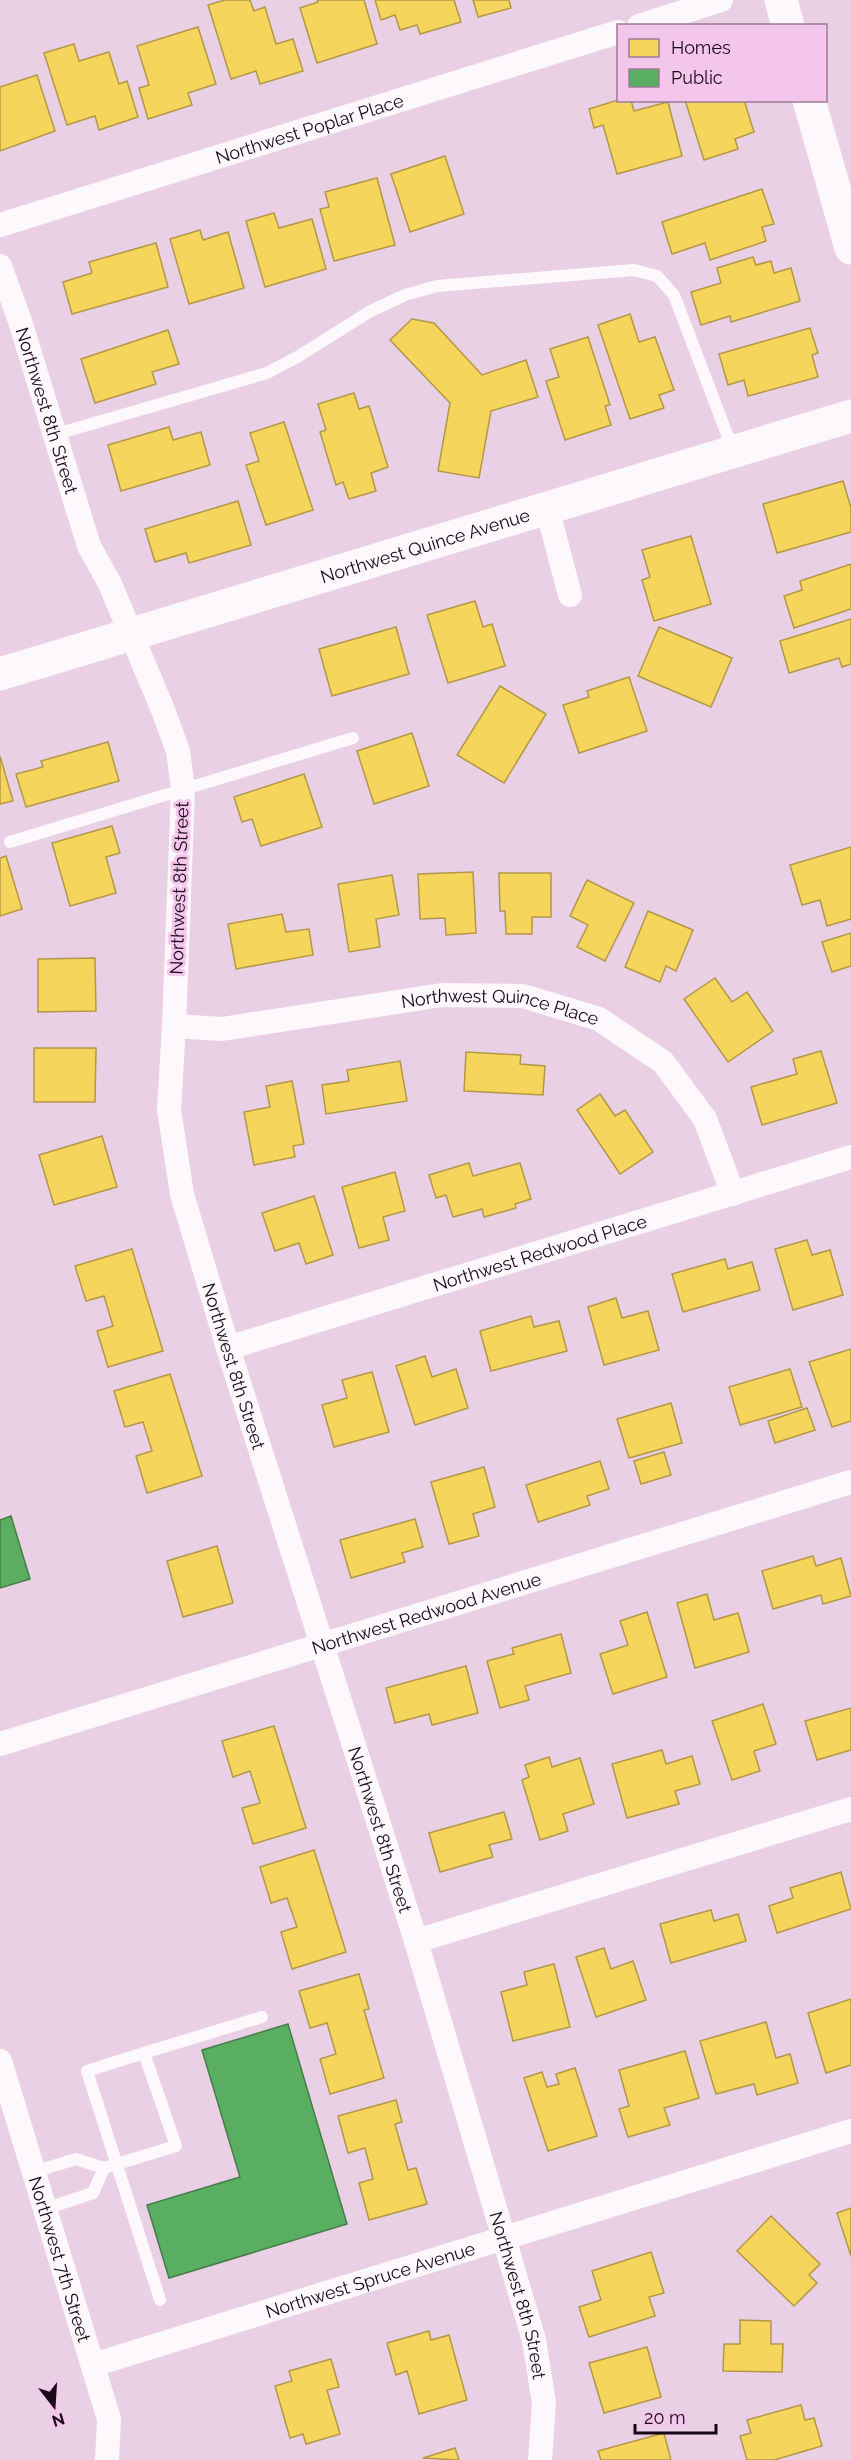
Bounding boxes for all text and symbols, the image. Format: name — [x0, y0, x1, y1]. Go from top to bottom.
legend — [617, 24, 827, 102]
text: Homes — [671, 37, 731, 58]
text: Public — [671, 67, 723, 88]
street label: Northwest Poplar Place — [213, 89, 406, 168]
street label: Northwest 8th Street — [12, 325, 83, 496]
street label: Northwest Quince Avenue — [318, 503, 532, 587]
street label: Northwest 8th Street — [165, 801, 193, 975]
street label: Northwest Quince Place — [400, 984, 602, 1029]
street label: Northwest Redwood Place — [430, 1210, 649, 1295]
street label: Northwest 8th Street — [199, 1280, 270, 1452]
street label: Northwest Redwood Avenue — [309, 1567, 544, 1658]
street label: Northwest 8th Street — [344, 1744, 417, 1915]
street label: Northwest 7th Street — [25, 2174, 95, 2344]
street label: Northwest 8th Street — [486, 2209, 551, 2381]
street label: Northwest Spruce Avenue — [263, 2237, 478, 2322]
north arrow — [24, 2376, 84, 2436]
scale bar — [635, 2397, 716, 2435]
text: 20 m — [644, 2407, 686, 2428]
text: N — [50, 2409, 67, 2431]

